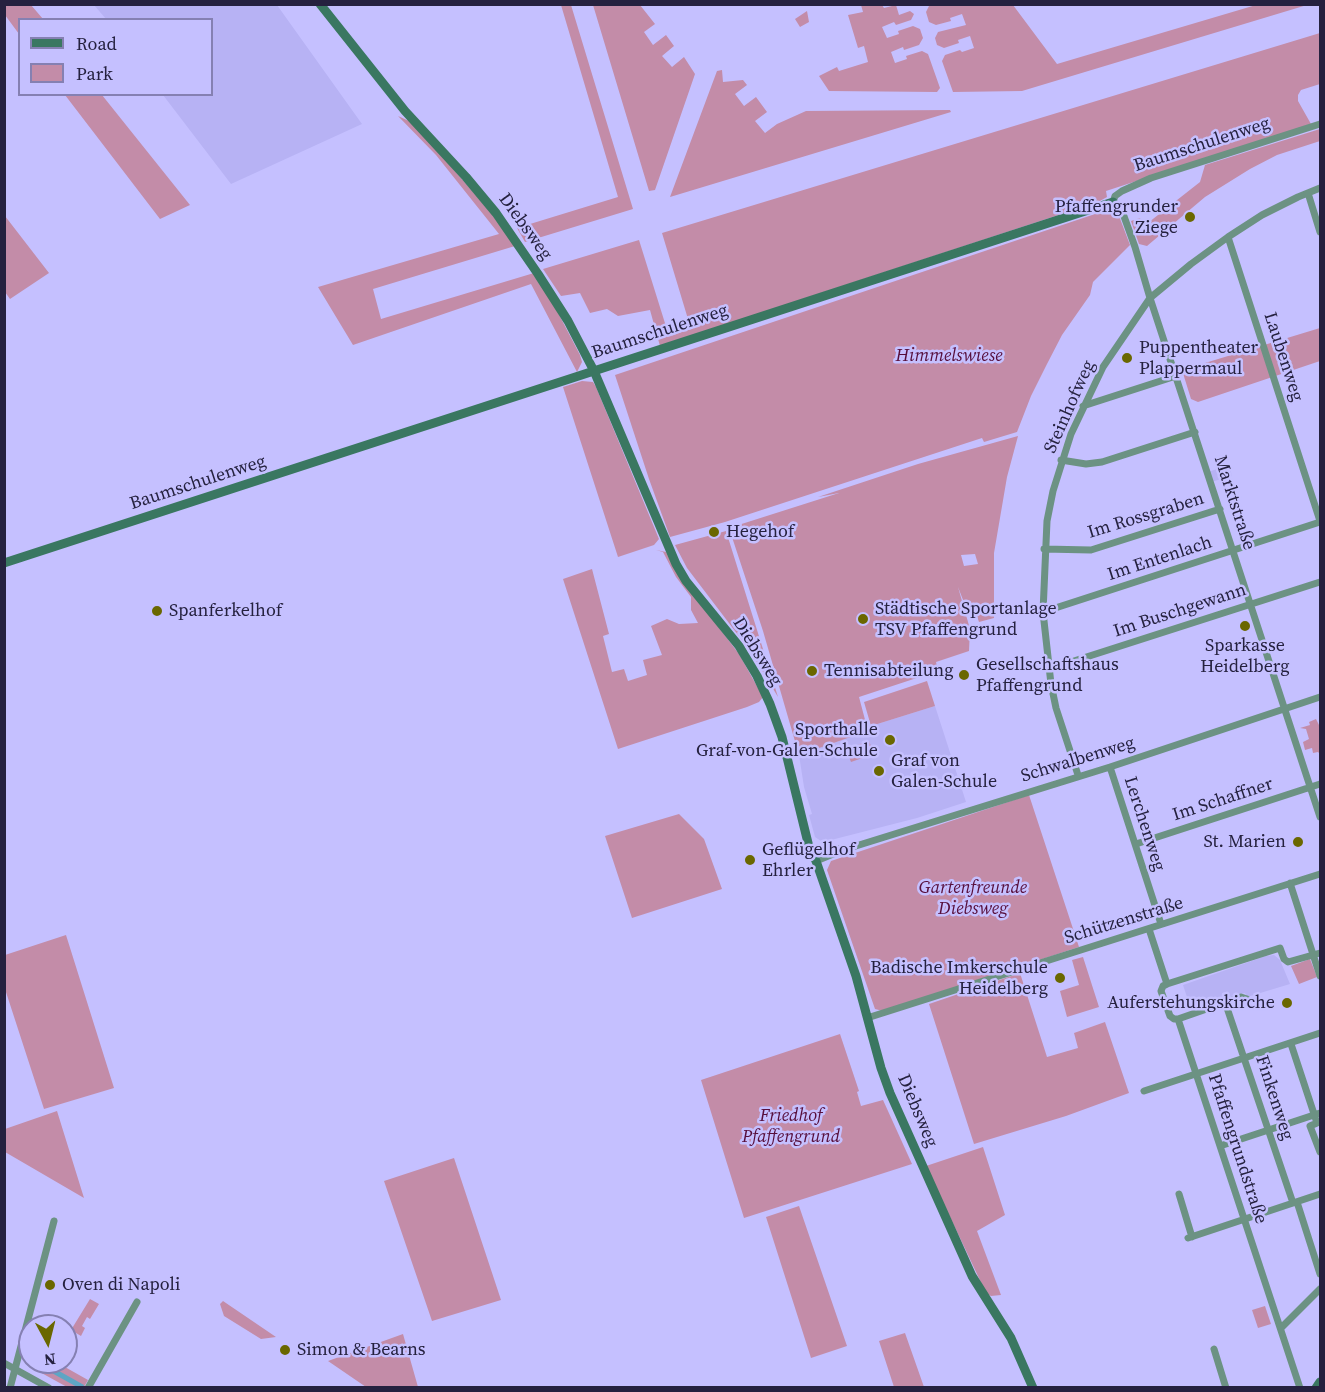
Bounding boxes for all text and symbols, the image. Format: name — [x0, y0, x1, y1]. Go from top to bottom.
legend — [18, 18, 213, 96]
text: Road — [76, 31, 117, 56]
text: Park — [76, 61, 113, 86]
street label: Baumschulenweg — [1131, 113, 1273, 177]
street label: Diebsweg — [494, 189, 556, 265]
place label: Pfaffengrunder Ziege — [1055, 196, 1178, 238]
marker: Pfaffengrunder Ziege — [1183, 210, 1197, 224]
street label: Baumschulenweg — [589, 300, 731, 364]
street label: Laubenweg — [1258, 310, 1308, 404]
place label: Puppentheater Plappermaul — [1139, 337, 1258, 380]
park label: Himmelswiese — [896, 345, 1002, 367]
marker: Puppentheater Plappermaul — [1120, 351, 1134, 365]
street label: Steinhofweg — [1040, 357, 1100, 457]
street label: Baumschulenweg — [127, 451, 269, 515]
street label: Marktstraße — [1209, 453, 1259, 553]
street label: Im Rossgraben — [1085, 488, 1207, 544]
place label: Hegehof — [726, 521, 794, 543]
marker: Hegehof — [707, 525, 721, 539]
street label: Im Entenlach — [1105, 532, 1215, 586]
street label: Im Buschgewann — [1111, 579, 1249, 643]
place label: Städtische Sportanlage TSV Pfaffengrund — [875, 598, 1057, 640]
place label: Spanferkelhof — [169, 600, 282, 622]
marker: Spanferkelhof — [150, 604, 164, 618]
marker: Städtische Sportanlage TSV Pfaffengrund — [856, 612, 870, 626]
street label: Diebsweg — [727, 614, 787, 690]
marker: Sparkasse Heidelberg — [1238, 619, 1252, 633]
place label: Sparkasse Heidelberg — [1200, 635, 1290, 678]
place label: Gesellschaftshaus Pfaffengrund — [976, 654, 1119, 696]
place label: Tennisabteilung — [824, 660, 953, 682]
marker: Tennisabteilung — [805, 664, 819, 678]
marker: Gesellschaftshaus Pfaffengrund — [957, 668, 971, 682]
place label: Sporthalle Graf-von-Galen-Schule — [696, 719, 878, 762]
street label: Schwalbenweg — [1018, 732, 1138, 788]
marker: Sporthalle Graf-von-Galen-Schule — [883, 733, 897, 747]
place label: Graf von Galen-Schule — [891, 750, 997, 792]
marker: Graf von Galen-Schule — [872, 764, 886, 778]
street label: Lerchenweg — [1119, 774, 1169, 874]
street label: Im Schaffner — [1170, 774, 1276, 826]
place label: St. Marien — [1204, 831, 1286, 853]
marker: St. Marien — [1291, 835, 1305, 849]
place label: Geflügelhof Ehrler — [762, 839, 855, 882]
marker: Geflügelhof Ehrler — [743, 853, 757, 867]
park label: Gartenfreunde Diebsweg — [919, 877, 1027, 920]
street label: Schützenstraße — [1062, 893, 1186, 949]
place label: Badische Imkerschule Heidelberg — [870, 957, 1048, 1000]
marker: Badische Imkerschule Heidelberg — [1053, 971, 1067, 985]
place label: Auferstehungskirche — [1107, 992, 1275, 1014]
marker: Auferstehungskirche — [1280, 996, 1294, 1010]
street label: Finkenweg — [1250, 1053, 1298, 1143]
street label: Diebsweg — [892, 1071, 942, 1151]
street label: Pfaffengrundstraße — [1203, 1071, 1271, 1227]
park label: Friedhof Pfaffengrund — [742, 1105, 840, 1148]
place label: Oven di Napoli — [62, 1274, 180, 1296]
marker: Oven di Napoli — [43, 1278, 57, 1292]
north arrow — [18, 1314, 78, 1374]
place label: Simon & Bearns — [297, 1339, 426, 1361]
marker: Simon & Bearns — [278, 1343, 292, 1357]
text: N — [43, 1348, 57, 1372]

